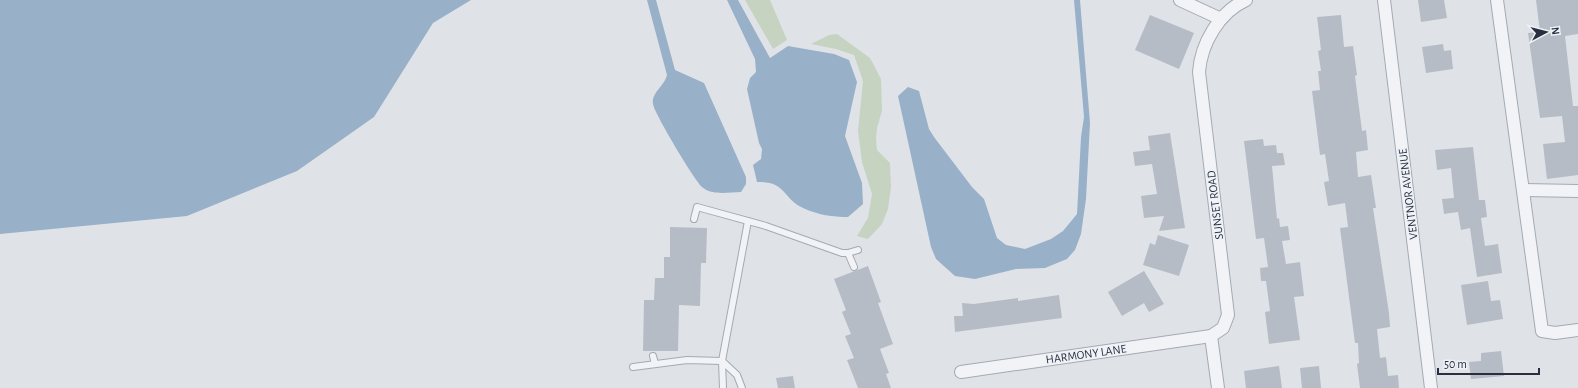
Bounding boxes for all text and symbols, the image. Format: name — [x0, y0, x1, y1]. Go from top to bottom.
north arrow — [1526, 12, 1566, 52]
text: N — [1550, 26, 1561, 35]
street label: VENTNOR AVENUE — [1396, 148, 1420, 240]
street label: SUNSET ROAD — [1205, 170, 1225, 240]
street label: HARMONY LANE — [1045, 342, 1127, 366]
scale bar — [1438, 350, 1539, 376]
text: 50 m — [1444, 358, 1467, 370]

